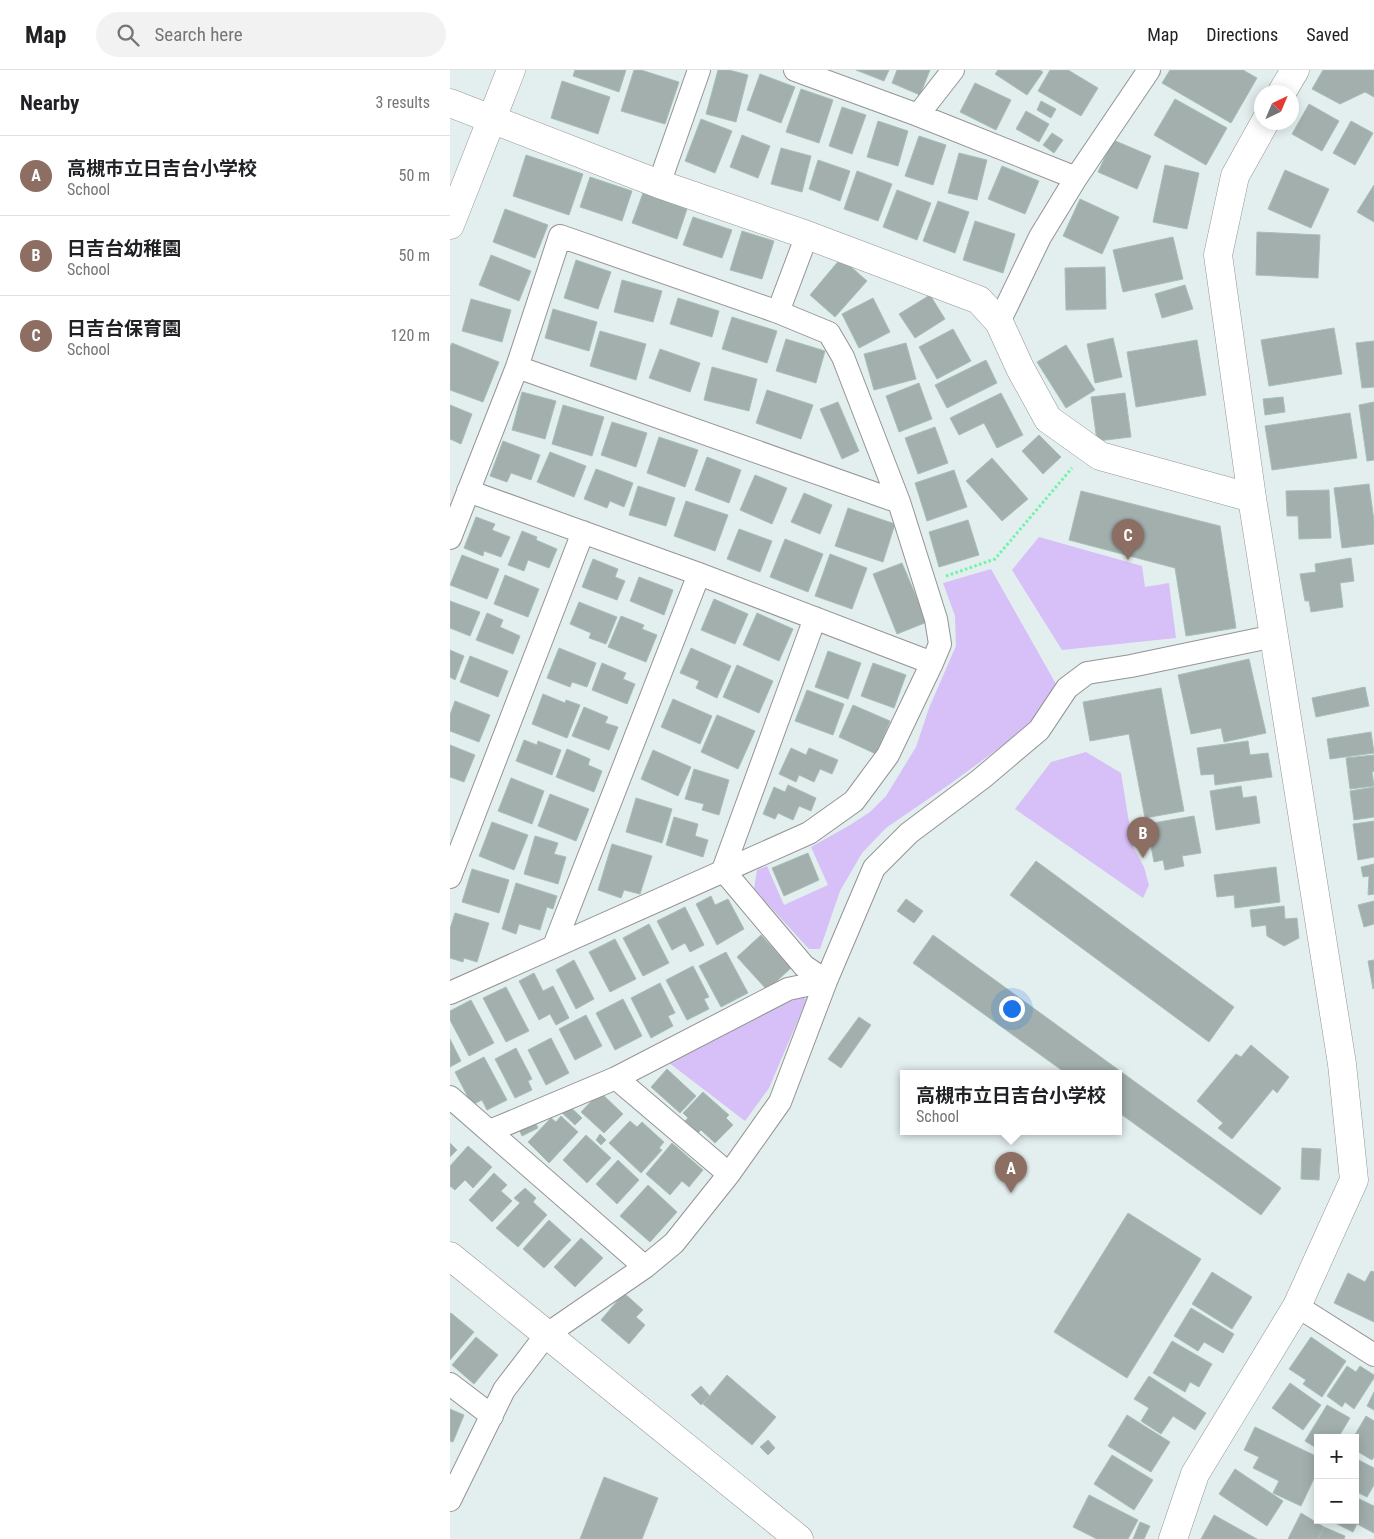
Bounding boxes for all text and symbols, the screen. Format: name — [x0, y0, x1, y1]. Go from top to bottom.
search box — [96, 12, 446, 57]
text: Map — [25, 21, 66, 49]
icon: search — [114, 21, 142, 49]
text: Search here — [154, 23, 243, 46]
text: Map — [1147, 24, 1178, 45]
text: Directions — [1206, 24, 1278, 45]
text: Saved — [1306, 24, 1349, 45]
north arrow — [1254, 85, 1299, 130]
text: Nearby — [20, 91, 79, 115]
text: 3 results — [375, 93, 430, 112]
text: 高槻市立日吉台小学校 — [67, 157, 257, 180]
text: A — [31, 166, 41, 185]
text: 50 m — [398, 166, 430, 185]
text: School — [67, 180, 110, 199]
text: 日吉台幼稚園 — [67, 237, 181, 260]
text: B — [32, 246, 40, 265]
text: 50 m — [398, 246, 430, 265]
text: School — [67, 260, 110, 279]
text: 日吉台保育園 — [67, 317, 181, 340]
text: C — [31, 326, 41, 345]
text: 120 m — [391, 326, 430, 345]
text: School — [67, 340, 110, 359]
pin: C — [1112, 519, 1144, 560]
pin: B — [1127, 817, 1159, 858]
your location — [999, 996, 1025, 1022]
popup — [900, 1070, 1122, 1135]
text: 高槻市立日吉台小学校 — [916, 1084, 1106, 1107]
text: School — [916, 1107, 959, 1126]
pin: A — [995, 1152, 1027, 1193]
map controls — [1314, 1434, 1359, 1524]
button: + — [1314, 1434, 1359, 1479]
button: − — [1314, 1479, 1359, 1524]

